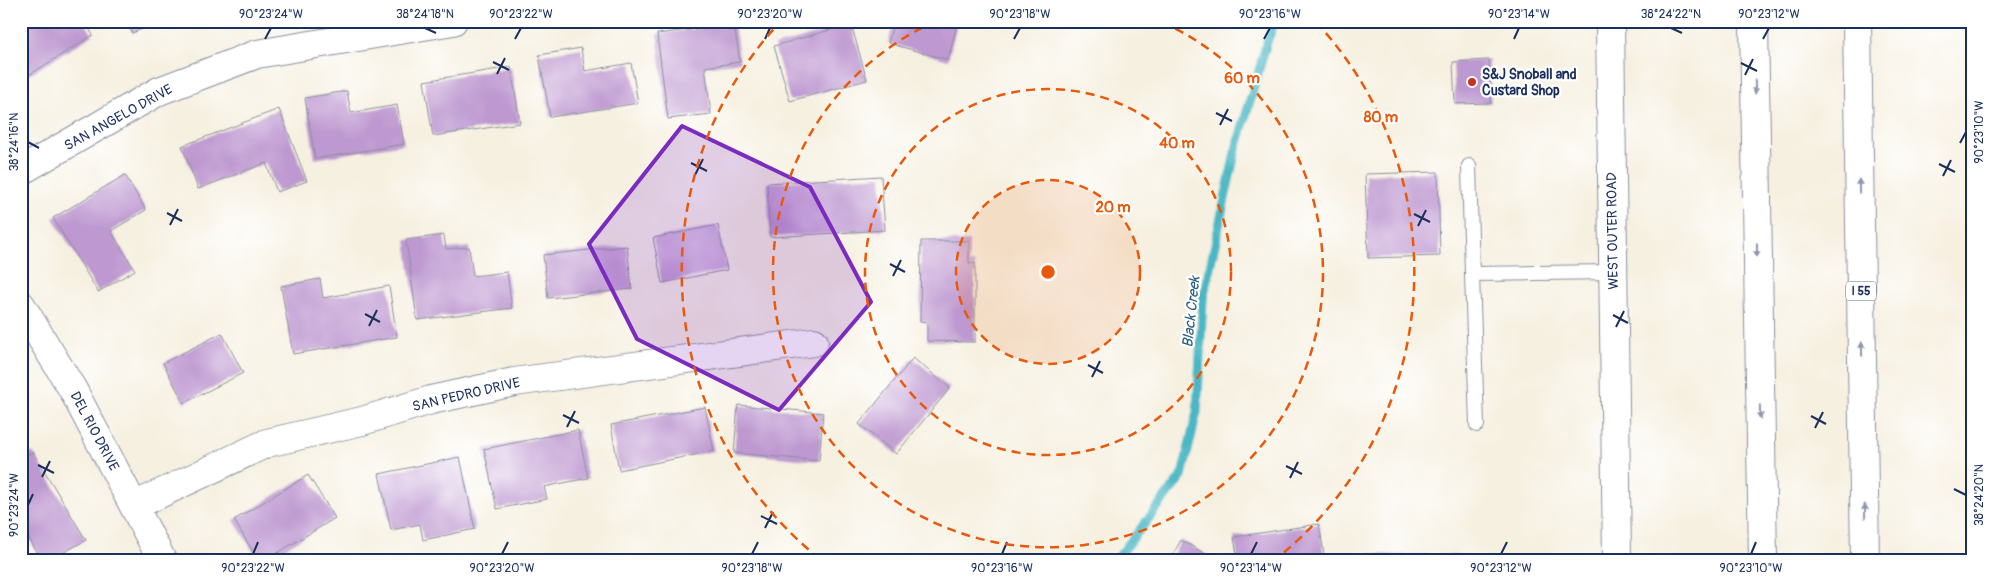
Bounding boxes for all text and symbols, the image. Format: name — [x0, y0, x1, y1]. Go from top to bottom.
text: 90°23'24"W — [239, 7, 303, 22]
text: 38°24'18"N — [396, 7, 454, 22]
text: 90°23'22"W — [489, 7, 553, 22]
text: 90°23'20"W — [737, 7, 803, 22]
text: 90°23'18"W — [990, 7, 1050, 22]
text: 90°23'16"W — [1239, 7, 1301, 22]
text: 90°23'14"W — [1488, 7, 1550, 22]
text: 38°24'22"N — [1641, 7, 1701, 22]
text: 90°23'12"W — [1738, 7, 1800, 22]
place label: S&J Snoball and Custard Shop — [1482, 66, 1577, 99]
text: 60 m — [1224, 69, 1260, 88]
marker: S&J Snoball and Custard Shop — [1466, 76, 1478, 88]
one-way arrow — [1751, 80, 1759, 96]
street label: SAN ANGELO DRIVE — [61, 81, 175, 154]
text: 90°23'10"W — [1972, 100, 1987, 164]
text: 80 m — [1364, 108, 1398, 127]
text: 38°24'16"N — [7, 113, 22, 171]
text: 40 m — [1159, 134, 1195, 153]
street label: WEST OUTER ROAD — [1603, 172, 1622, 290]
one-way arrow — [1855, 178, 1863, 194]
text: 20 m — [1095, 198, 1131, 217]
one-way arrow — [1753, 242, 1761, 258]
centre of rings — [1039, 263, 1057, 281]
water label: Black Creek — [1178, 274, 1205, 349]
road number: I 55 — [1846, 282, 1876, 300]
one-way arrow — [1857, 340, 1865, 356]
street label: SAN PEDRO DRIVE — [411, 374, 522, 415]
street label: DEL RIO DRIVE — [67, 389, 123, 474]
one-way arrow — [1756, 405, 1764, 421]
text: 38°24'20"N — [1972, 464, 1987, 526]
text: 90°23'24"W — [7, 473, 22, 537]
one-way arrow — [1860, 503, 1868, 519]
text: 90°23'22"W — [221, 561, 285, 576]
text: 90°23'20"W — [469, 561, 535, 576]
text: 90°23'18"W — [722, 561, 782, 576]
text: 90°23'16"W — [971, 561, 1033, 576]
text: 90°23'14"W — [1220, 561, 1282, 576]
text: 90°23'12"W — [1470, 561, 1532, 576]
text: 90°23'10"W — [1719, 561, 1783, 576]

